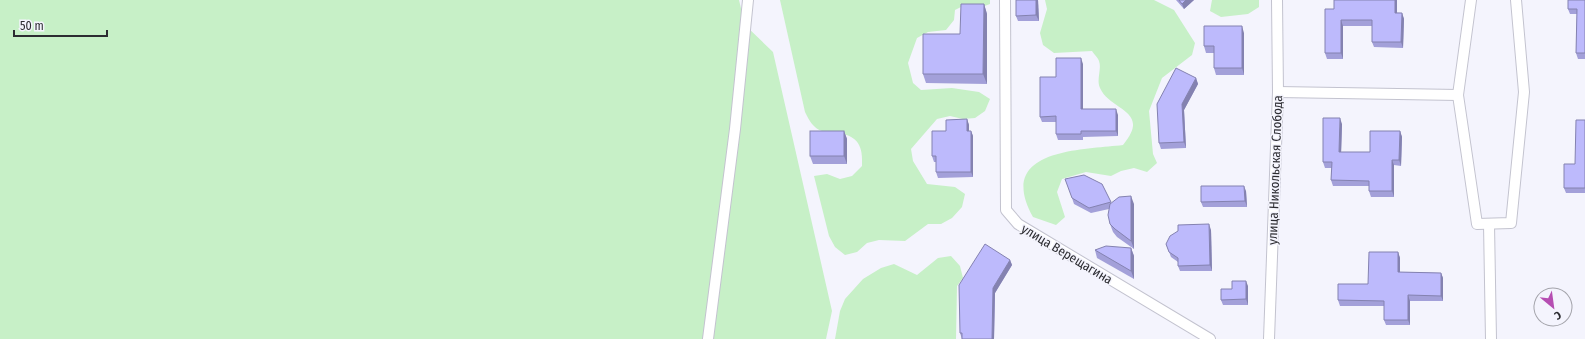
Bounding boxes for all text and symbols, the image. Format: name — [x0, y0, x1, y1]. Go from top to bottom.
scale bar — [14, 12, 107, 38]
text: 50 m — [20, 19, 44, 33]
street label: улица Никольская Слобода — [1265, 95, 1285, 245]
street label: улица Верещагина — [1019, 221, 1115, 287]
north arrow — [1533, 287, 1573, 327]
text: С — [1552, 308, 1563, 323]

